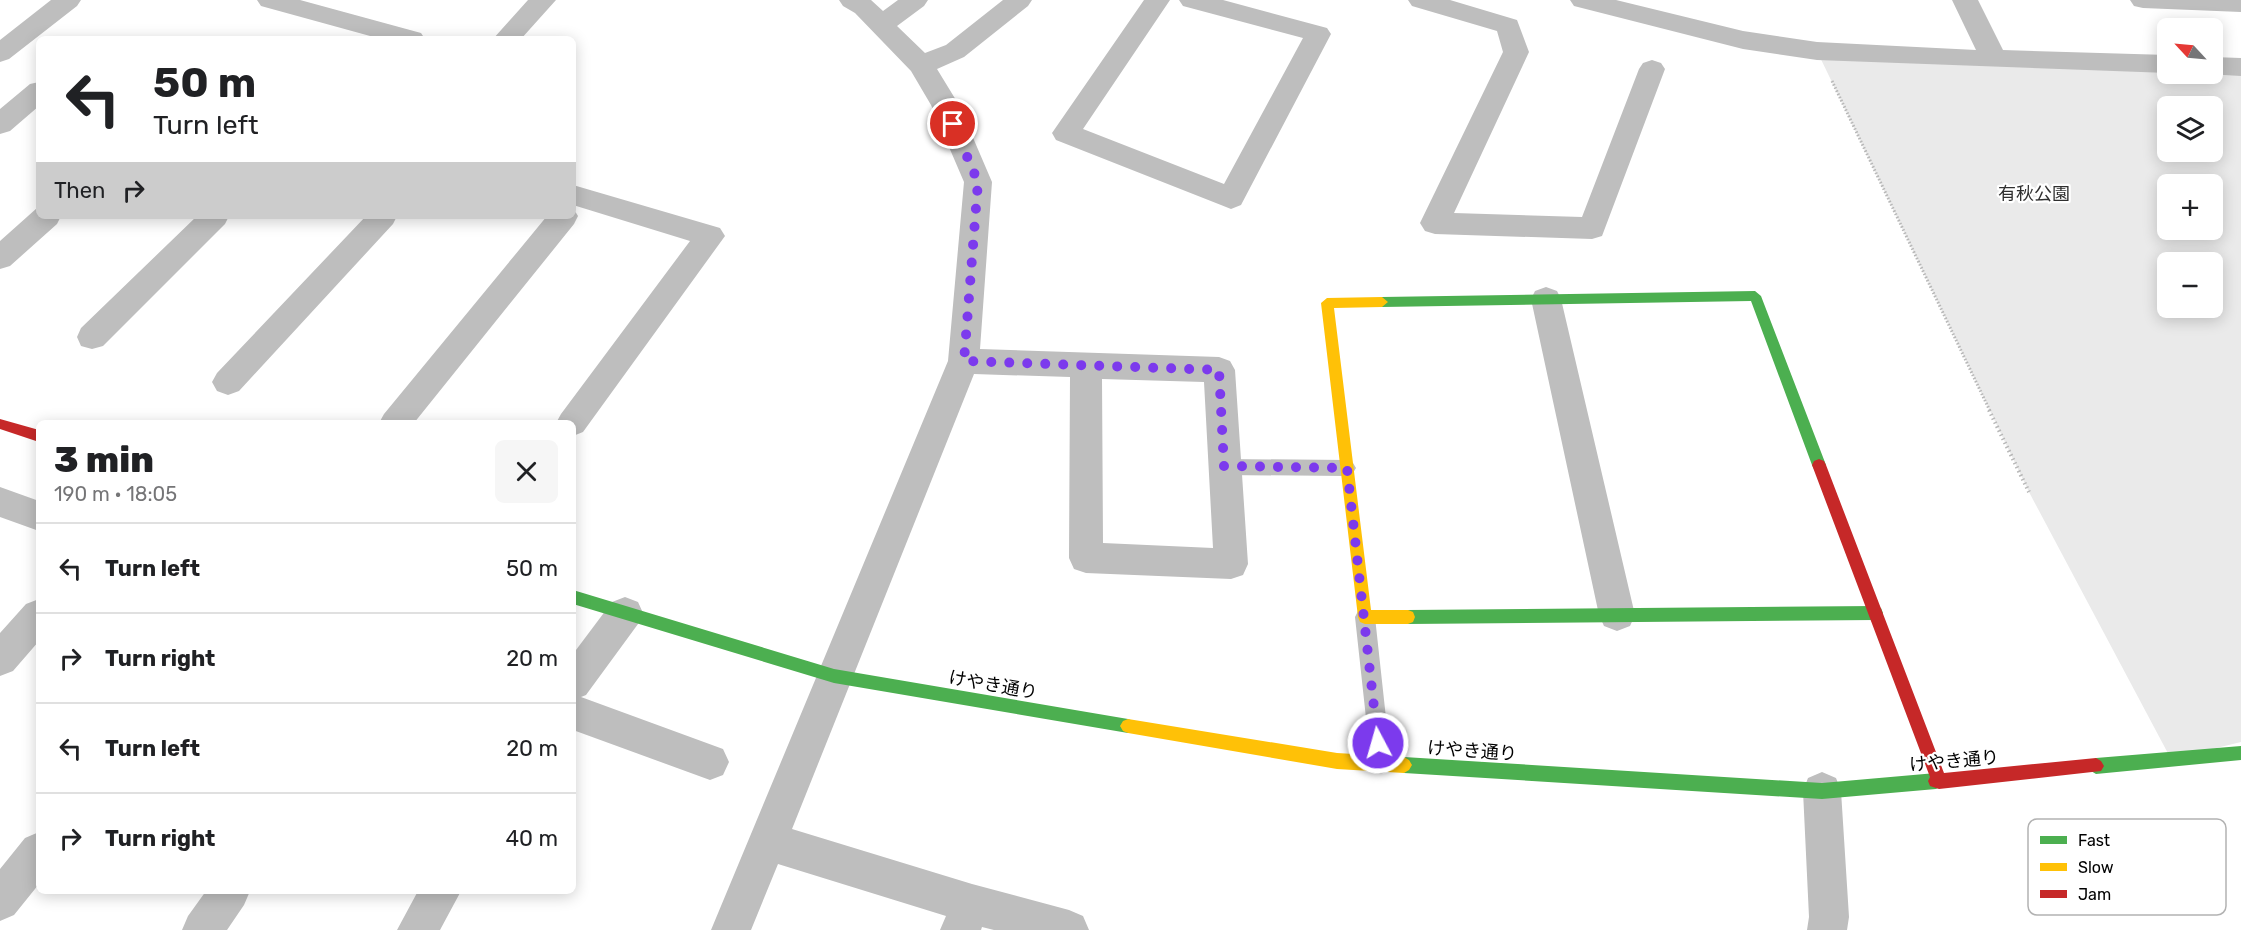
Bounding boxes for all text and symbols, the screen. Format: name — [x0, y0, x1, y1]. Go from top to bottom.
north arrow — [2157, 18, 2223, 84]
map controls — [2157, 18, 2223, 318]
text: 50 m — [153, 58, 256, 108]
icon: left — [54, 60, 132, 138]
button: layers — [2157, 96, 2223, 162]
pin — [927, 98, 978, 149]
icon: arrive — [936, 107, 969, 140]
text: Turn left — [153, 109, 258, 141]
icon: right — [117, 174, 150, 207]
button: + — [2157, 174, 2223, 240]
text: Then — [54, 177, 105, 204]
park label: 有秋公園 — [1998, 183, 2070, 205]
button: − — [2157, 252, 2223, 318]
text: 3 min — [54, 438, 154, 481]
button: close — [495, 440, 558, 503]
text: 190 m · 18:05 — [54, 482, 177, 506]
icon: left — [54, 552, 87, 585]
text: Turn left — [105, 555, 200, 582]
text: 50 m — [506, 555, 558, 582]
icon: right — [54, 642, 87, 675]
text: Turn right — [105, 645, 215, 672]
text: 20 m — [506, 645, 558, 672]
street label: けやき通り — [947, 666, 1039, 704]
position arrow — [1346, 711, 1410, 775]
icon: left — [54, 732, 87, 765]
text: Turn left — [105, 735, 200, 762]
text: 20 m — [506, 735, 558, 762]
street label: けやき通り — [1426, 737, 1518, 765]
street label: けやき通り — [1908, 746, 2000, 776]
legend — [2028, 819, 2226, 915]
icon: right — [54, 822, 87, 855]
text: Turn right — [105, 825, 215, 852]
text: 40 m — [505, 825, 558, 852]
text: Fast — [2078, 831, 2110, 850]
text: Slow — [2078, 858, 2114, 877]
text: Jam — [2078, 885, 2111, 904]

